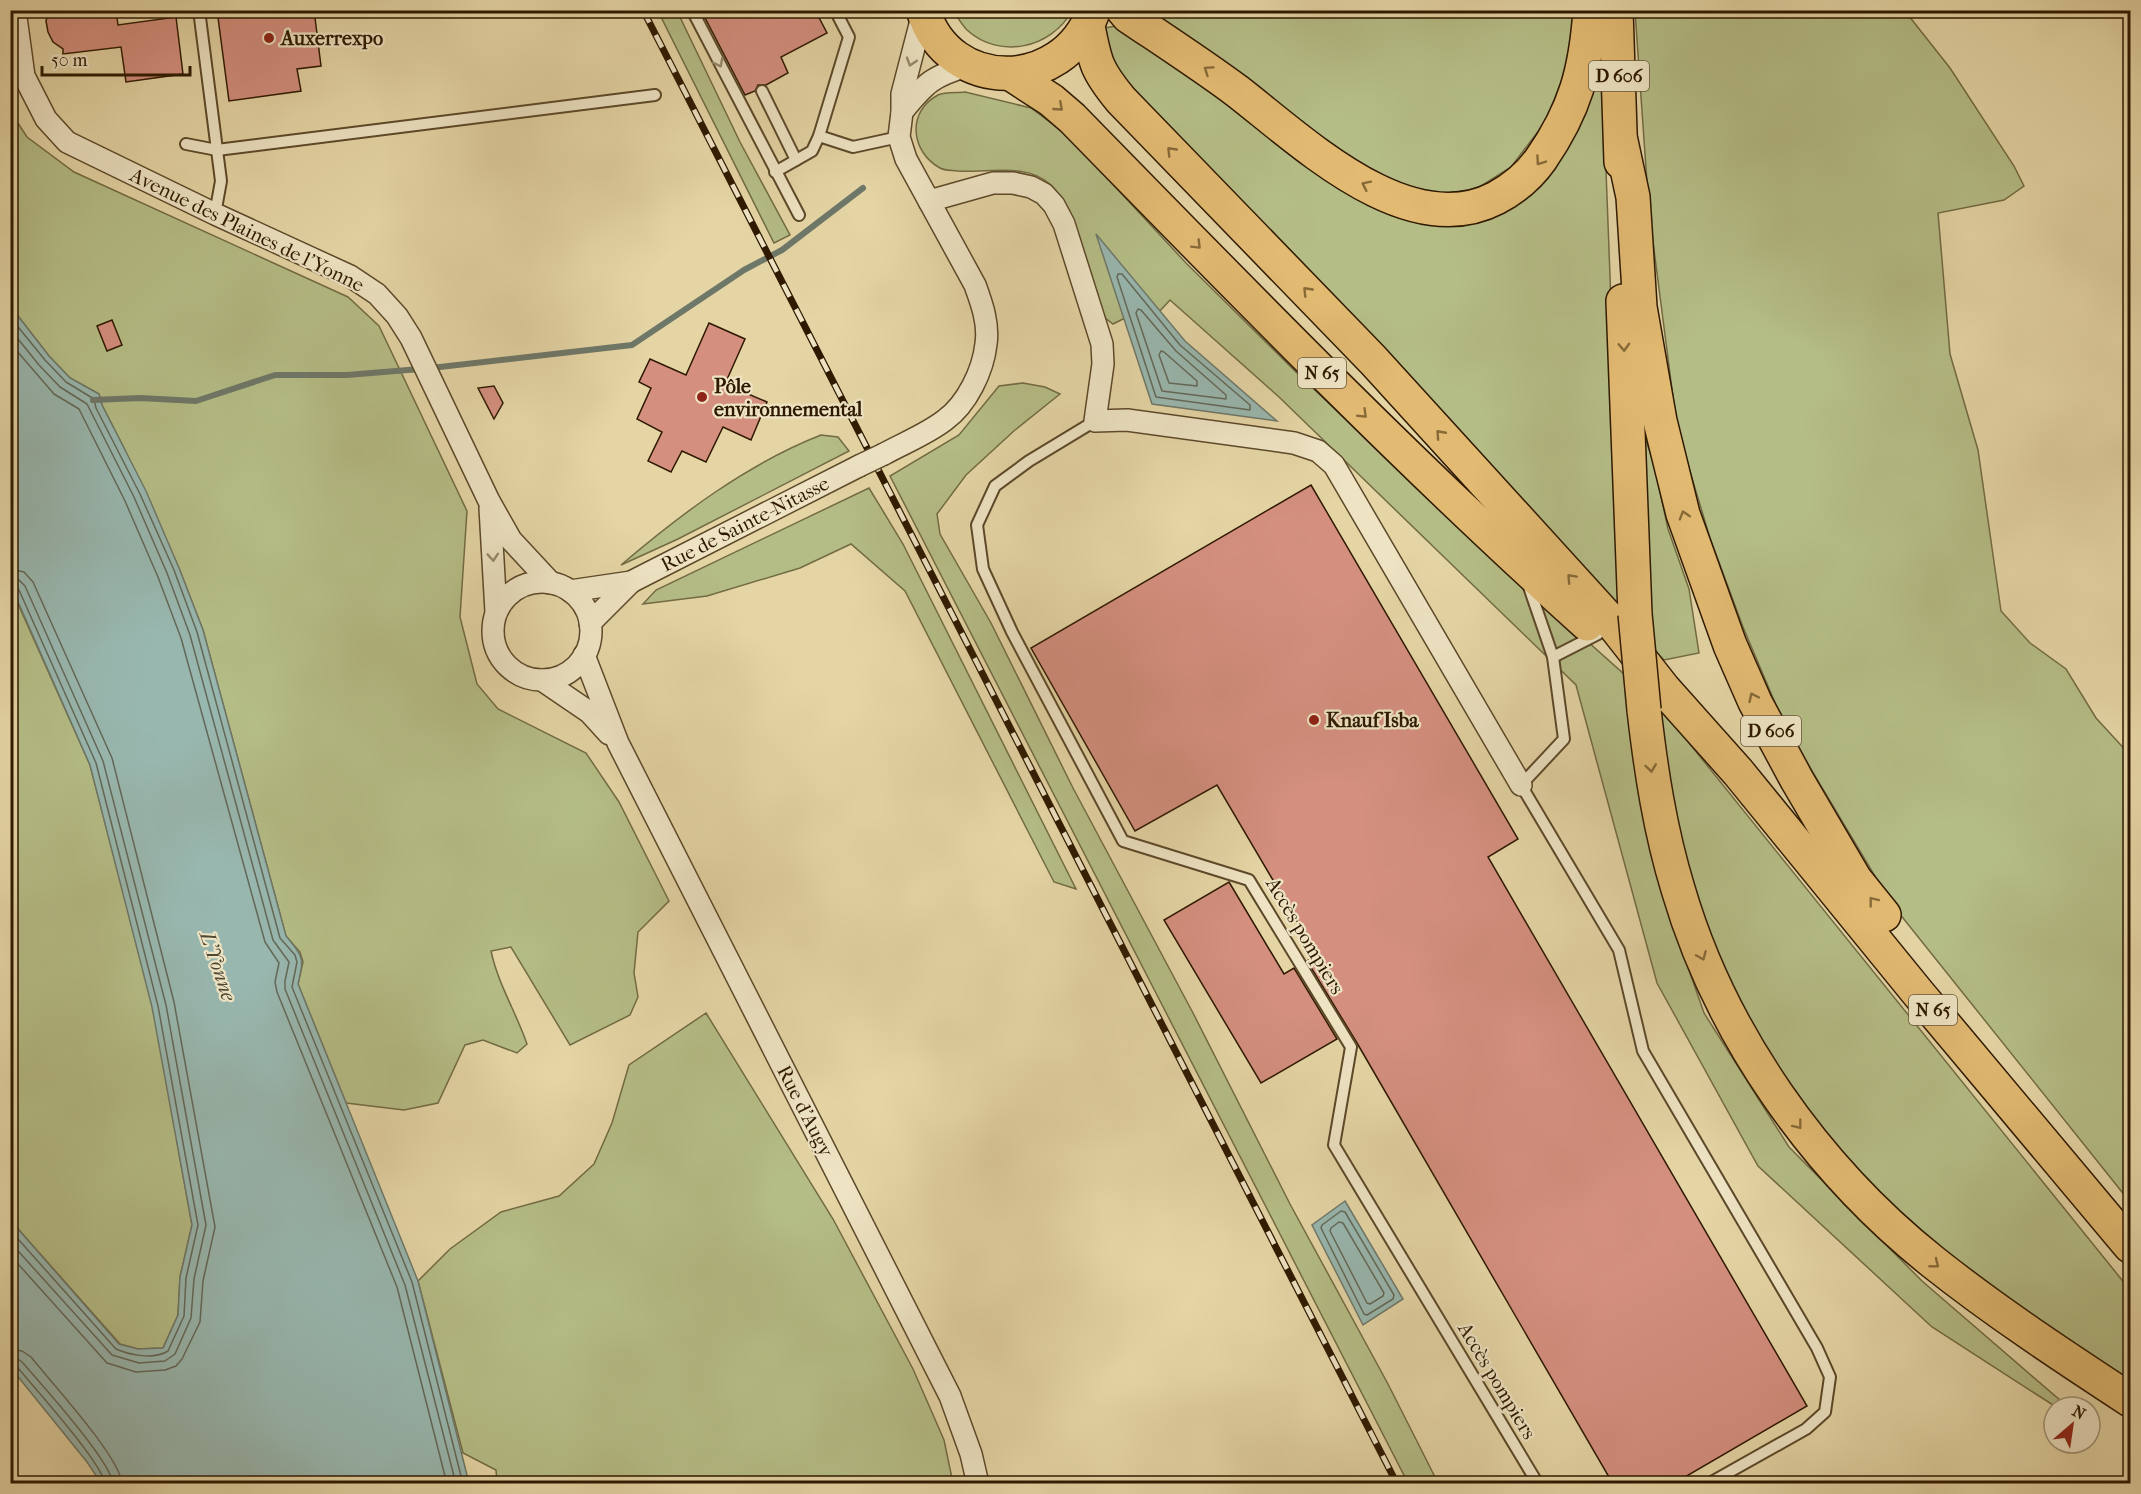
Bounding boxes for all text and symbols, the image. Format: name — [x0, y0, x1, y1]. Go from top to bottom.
place label: Auxerrexpo — [279, 27, 383, 50]
marker: Auxerrexpo — [262, 31, 276, 45]
scale bar — [42, 39, 190, 77]
text: 50 m — [51, 50, 88, 71]
one-way arrow — [711, 56, 723, 67]
one-way arrow — [905, 56, 918, 67]
road number: D 606 — [1589, 61, 1649, 91]
one-way arrow — [1204, 66, 1215, 77]
one-way arrow — [1052, 100, 1063, 111]
one-way arrow — [1167, 148, 1178, 158]
one-way arrow — [1536, 154, 1547, 165]
street label: Avenue des Plaines de l'Yonne — [125, 163, 368, 297]
one-way arrow — [1361, 181, 1372, 192]
one-way arrow — [1189, 238, 1200, 249]
one-way arrow — [1303, 288, 1314, 299]
one-way arrow — [1617, 342, 1630, 351]
road number: N 65 — [1298, 358, 1346, 388]
place label: Pôle environnemental — [714, 375, 863, 421]
marker: Pôle environnemental — [695, 390, 709, 404]
one-way arrow — [1357, 407, 1367, 418]
one-way arrow — [1436, 430, 1447, 441]
street label: Rue de Sainte-Nitasse — [657, 472, 833, 576]
one-way arrow — [1678, 510, 1691, 521]
one-way arrow — [487, 552, 500, 561]
one-way arrow — [1567, 574, 1578, 585]
one-way arrow — [1748, 692, 1760, 703]
place label: Knauf Isba — [1326, 709, 1419, 732]
marker: Knauf Isba — [1307, 713, 1321, 727]
road number: D 606 — [1741, 716, 1801, 746]
one-way arrow — [1644, 764, 1657, 773]
street label: Accès pompiers — [1261, 873, 1349, 999]
one-way arrow — [1869, 897, 1880, 908]
water label: L'Yonne — [194, 926, 241, 1004]
one-way arrow — [1695, 950, 1707, 961]
road number: N 65 — [1909, 995, 1957, 1025]
street label: Rue d'Augy — [772, 1061, 838, 1162]
one-way arrow — [1791, 1118, 1802, 1129]
one-way arrow — [1928, 1256, 1939, 1267]
street label: Accès pompiers — [1453, 1318, 1541, 1444]
north arrow — [2042, 1395, 2102, 1455]
text: N — [2069, 1401, 2090, 1424]

